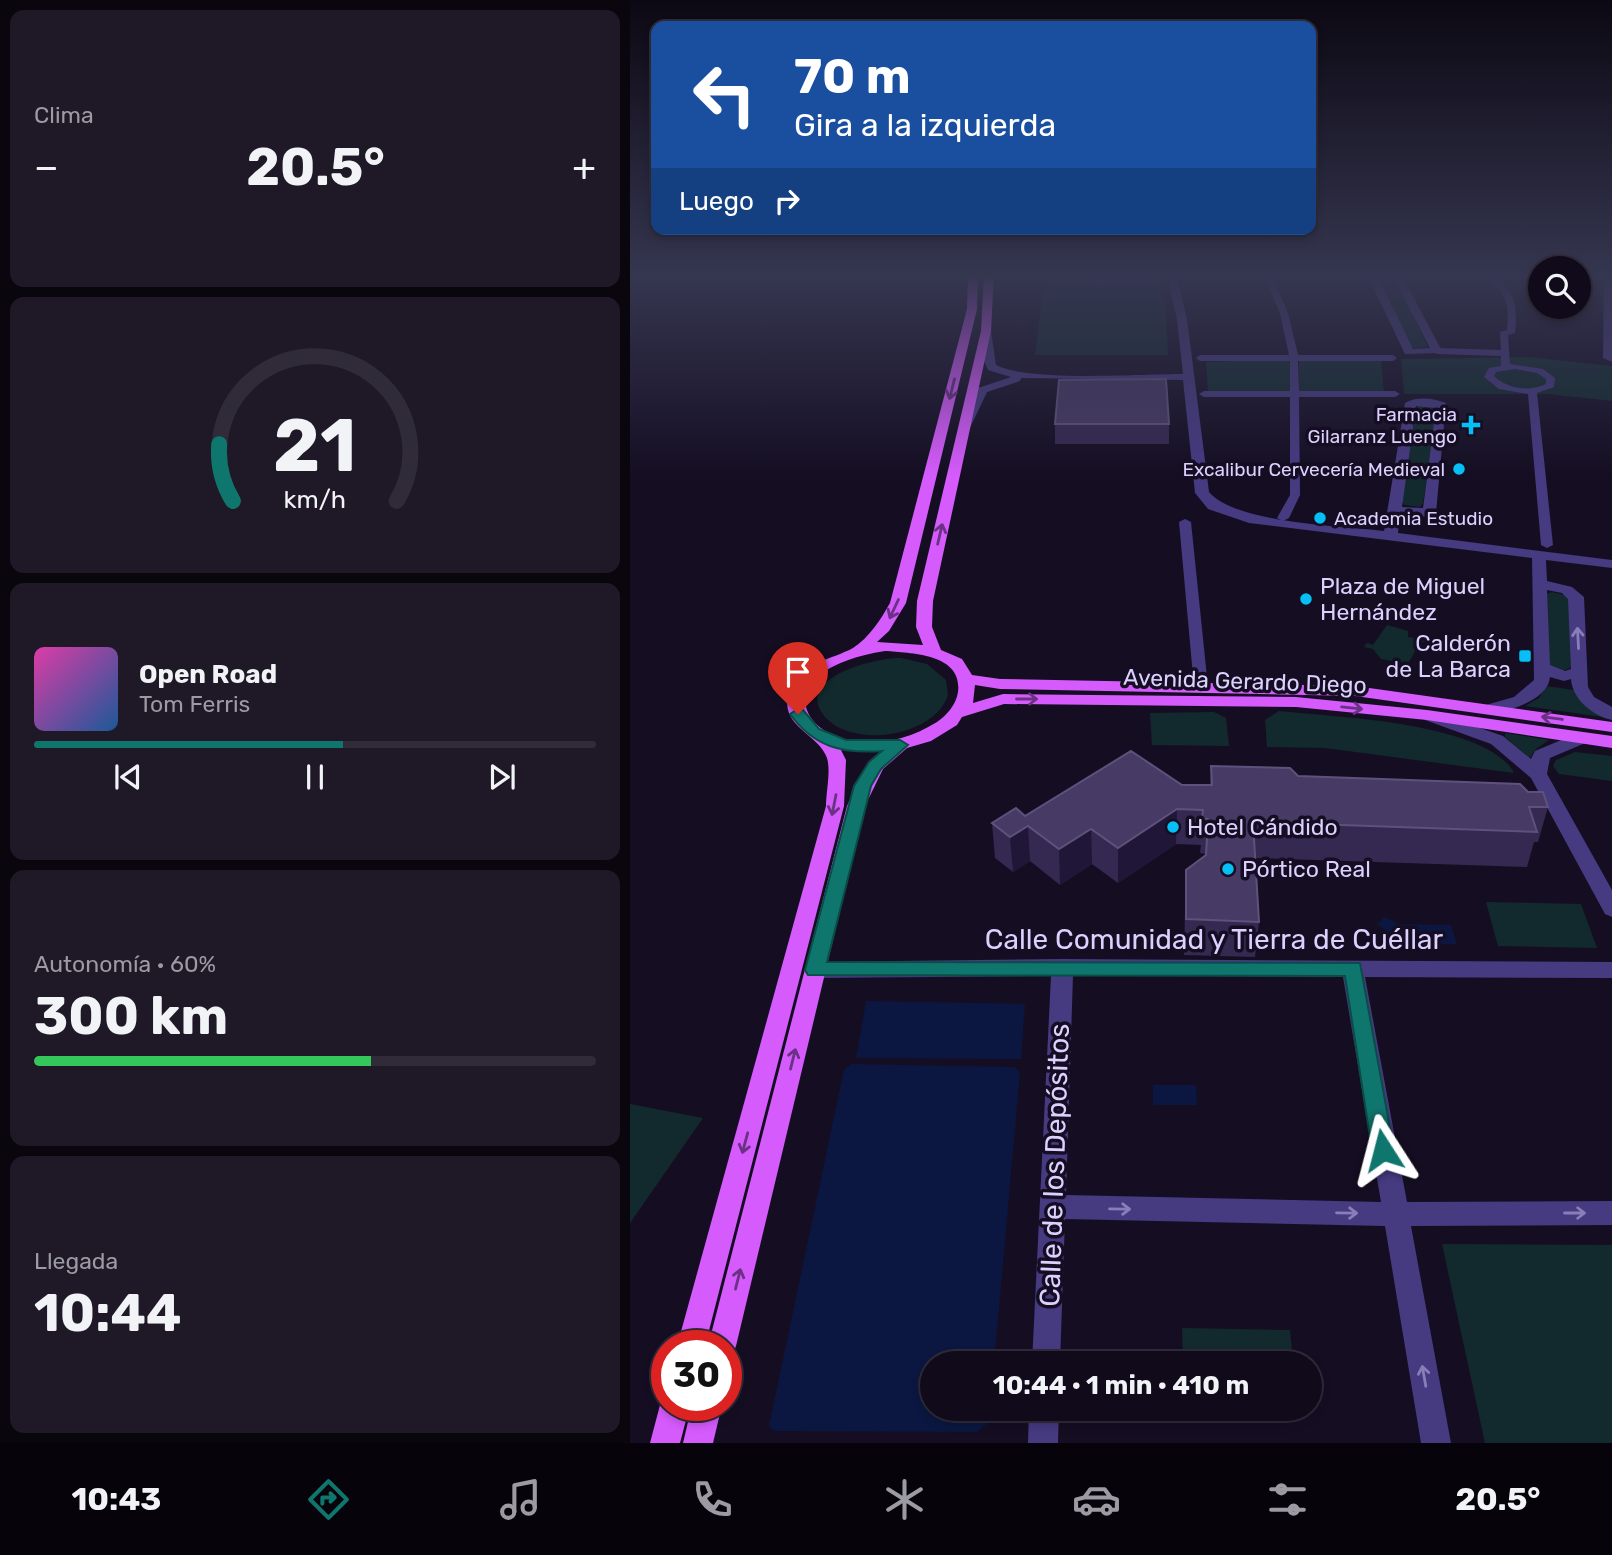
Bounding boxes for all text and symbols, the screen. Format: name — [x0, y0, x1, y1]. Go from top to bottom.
text: 70 m — [794, 47, 911, 105]
icon: left — [679, 49, 770, 140]
text: Clima — [34, 101, 94, 129]
text: Gira a la izquierda — [794, 106, 1056, 144]
text: 20.5° — [246, 136, 385, 198]
text: − — [34, 144, 59, 190]
text: + — [572, 144, 596, 190]
icon: right — [768, 182, 806, 220]
text: Luego — [679, 186, 754, 217]
map controls — [1528, 256, 1591, 319]
button: search — [1528, 256, 1591, 319]
one-way arrow — [945, 377, 958, 400]
text: 21 — [273, 403, 357, 489]
place label: Farmacia Gilarranz Luengo — [1308, 403, 1457, 448]
marker: Farmacia Gilarranz Luengo — [1463, 417, 1479, 433]
place label: Excalibur Cervecería Medieval — [1183, 458, 1445, 481]
marker: Excalibur Cervecería Medieval — [1451, 461, 1467, 477]
text: km/h — [284, 485, 346, 514]
place label: Academia Estudio — [1334, 507, 1493, 530]
marker: Academia Estudio — [1312, 510, 1328, 526]
one-way arrow — [933, 523, 947, 546]
place label: Plaza de Miguel Hernández — [1320, 572, 1485, 626]
marker: Plaza de Miguel Hernández — [1298, 591, 1314, 607]
one-way arrow — [887, 598, 901, 619]
one-way arrow — [1572, 627, 1585, 650]
place label: Calderón de La Barca — [1386, 629, 1511, 683]
pin — [768, 642, 828, 714]
marker: Calderón de La Barca — [1517, 648, 1533, 664]
icon: arrive — [779, 653, 817, 691]
text: Open Road — [139, 659, 277, 690]
street label: Avenida Gerardo Diego — [1123, 663, 1367, 699]
text: Tom Ferris — [139, 690, 250, 718]
one-way arrow — [1015, 693, 1038, 706]
one-way arrow — [1341, 702, 1363, 715]
one-way arrow — [1541, 711, 1564, 724]
icon: previous — [109, 758, 147, 796]
icon: pause — [296, 758, 334, 796]
icon: next — [483, 758, 521, 796]
one-way arrow — [827, 793, 840, 816]
place label: Hotel Cándido — [1187, 813, 1338, 841]
marker: Hotel Cándido — [1165, 819, 1181, 835]
place label: Pórtico Real — [1242, 855, 1371, 883]
marker: Pórtico Real — [1220, 861, 1236, 877]
street label: Calle Comunidad y Tierra de Cuéllar — [985, 923, 1443, 956]
text: Autonomía · 60% — [34, 950, 216, 978]
text: 300 km — [34, 985, 228, 1047]
street label: Calle de los Depósitos — [1033, 1023, 1076, 1307]
one-way arrow — [787, 1048, 800, 1071]
position arrow — [1346, 1113, 1420, 1187]
one-way arrow — [738, 1131, 751, 1154]
one-way arrow — [1108, 1202, 1131, 1215]
one-way arrow — [1336, 1206, 1359, 1219]
one-way arrow — [1563, 1206, 1586, 1220]
text: Llegada — [34, 1247, 118, 1275]
one-way arrow — [732, 1269, 745, 1291]
text: 10:44 — [34, 1282, 181, 1344]
speed limit sign: 30 — [651, 1330, 742, 1421]
one-way arrow — [1416, 1365, 1430, 1388]
text: 10:44 · 1 min · 410 m — [993, 1370, 1249, 1401]
icon: directions — [304, 1475, 353, 1524]
icon: music — [496, 1475, 545, 1524]
icon: phone — [688, 1475, 737, 1524]
icon: climate — [880, 1475, 929, 1524]
icon: car — [1072, 1475, 1121, 1524]
icon: filters — [1263, 1475, 1312, 1524]
text: 10:43 — [71, 1480, 161, 1518]
text: 20.5° — [1455, 1480, 1541, 1518]

